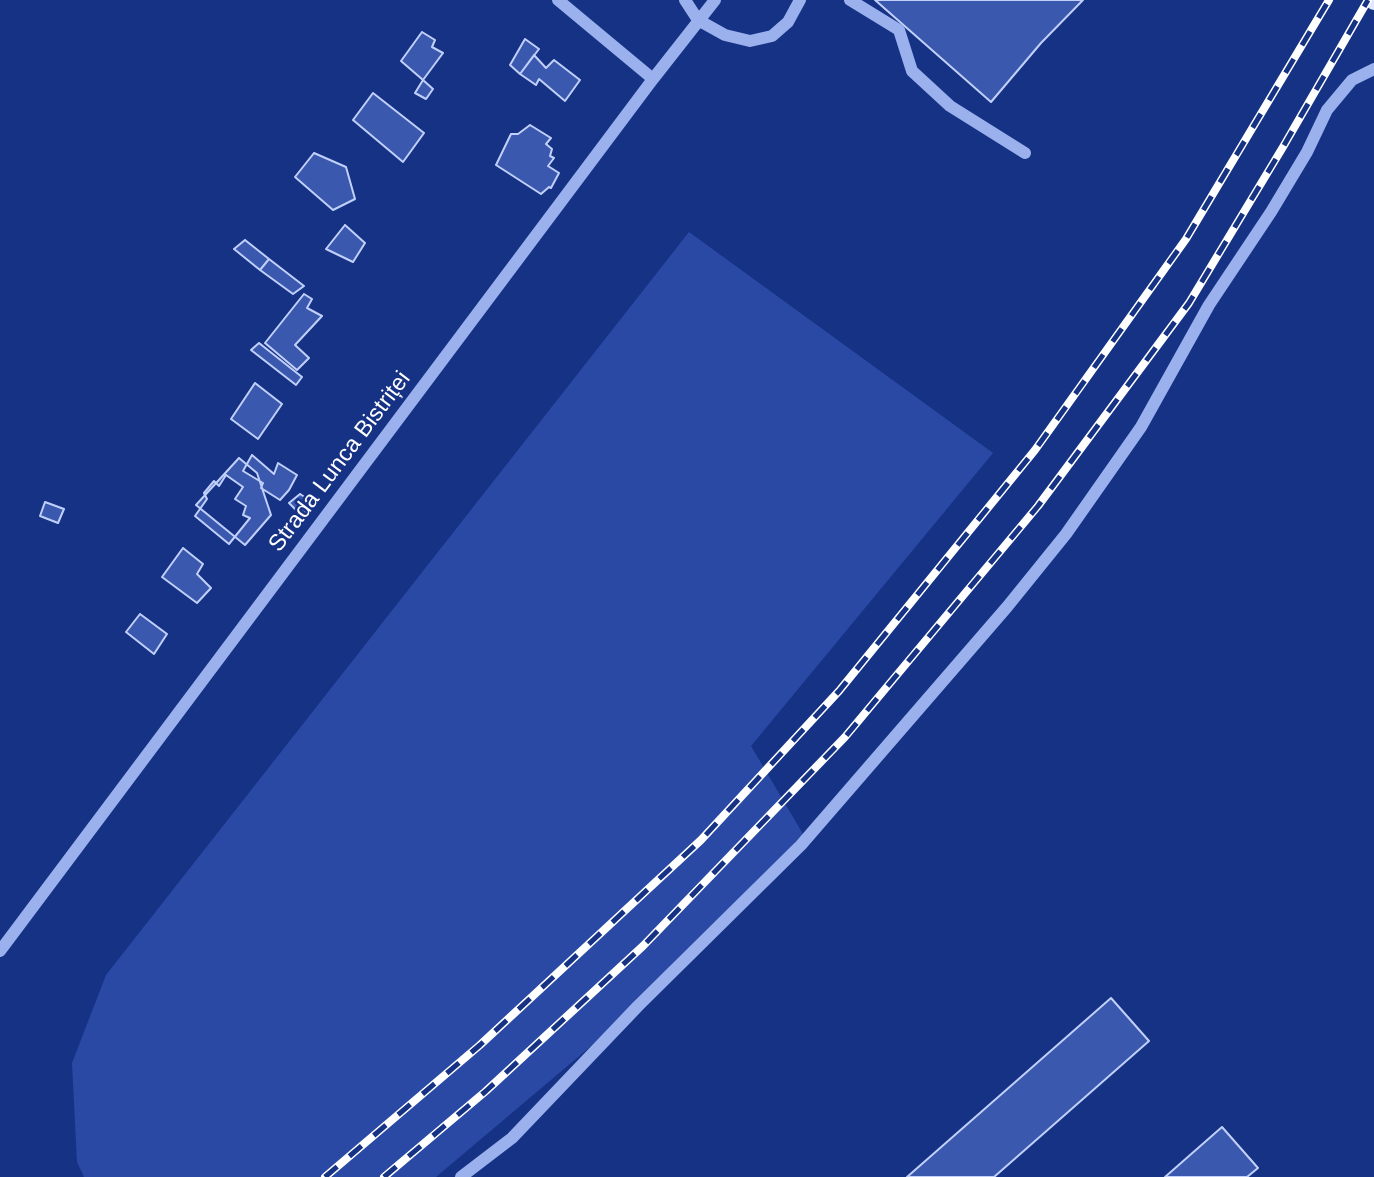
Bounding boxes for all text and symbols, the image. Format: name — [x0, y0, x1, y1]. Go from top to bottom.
street label: Strada Lunca Bistriței — [263, 366, 417, 558]

